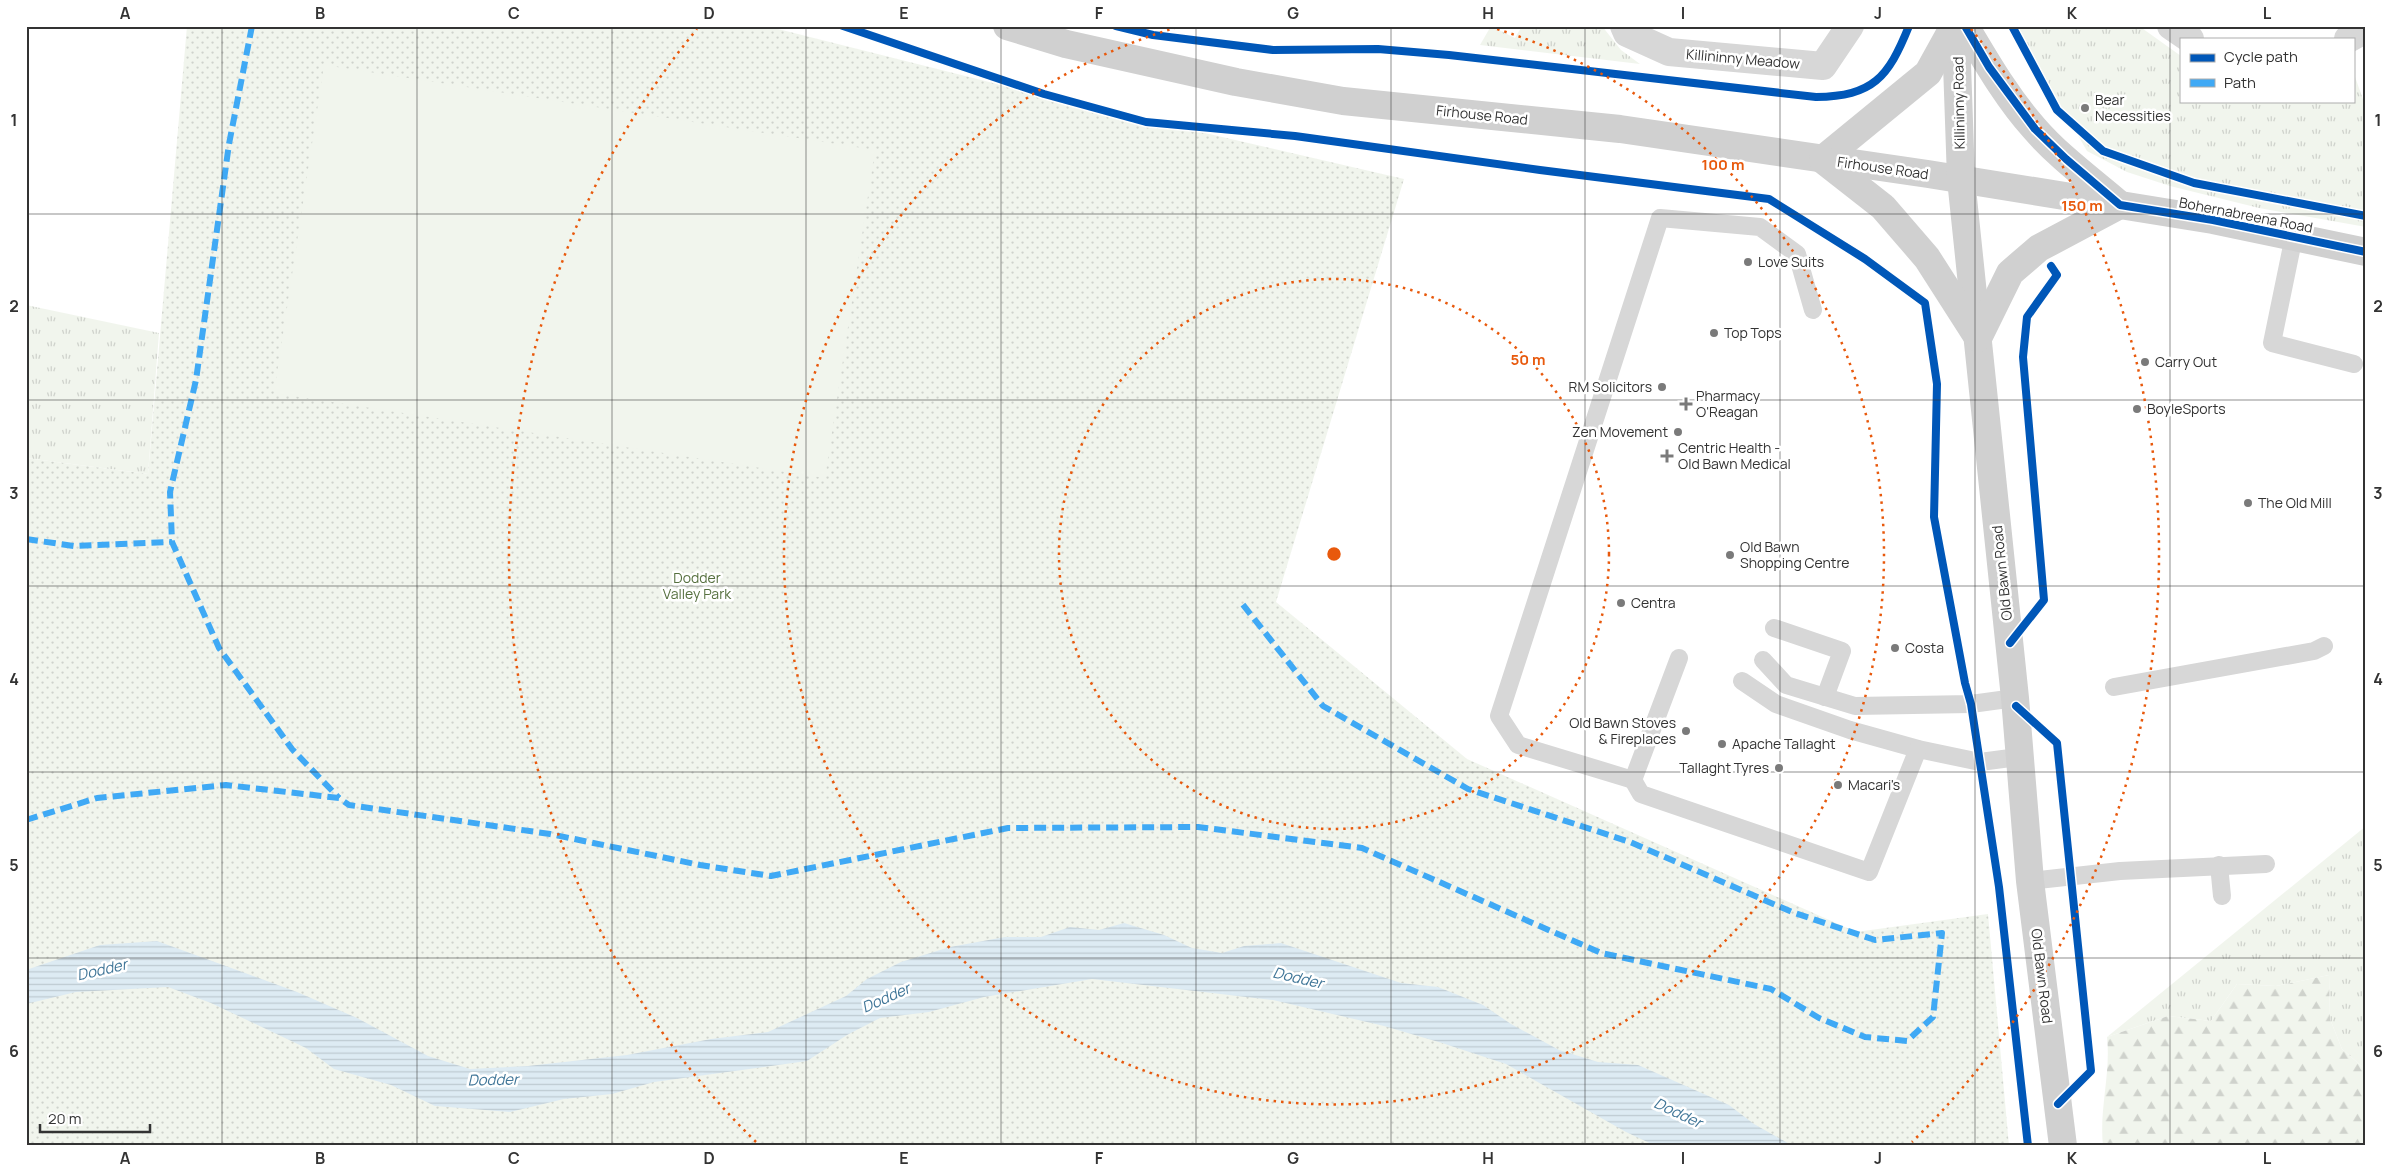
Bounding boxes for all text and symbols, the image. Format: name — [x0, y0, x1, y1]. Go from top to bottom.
text: A — [120, 2, 131, 24]
text: B — [315, 2, 325, 24]
text: C — [508, 2, 520, 24]
text: D — [703, 2, 715, 24]
text: E — [899, 2, 909, 24]
text: F — [1095, 2, 1104, 24]
text: G — [1287, 2, 1299, 24]
text: H — [1482, 2, 1494, 24]
text: I — [1681, 2, 1685, 24]
text: J — [1874, 2, 1882, 24]
text: K — [2067, 2, 2078, 24]
text: L — [2263, 2, 2272, 24]
legend — [2180, 38, 2354, 102]
street label: Killininny Meadow — [1685, 44, 1801, 73]
text: Cycle path — [2224, 46, 2298, 67]
street label: Killininny Road — [1948, 57, 1969, 150]
text: Path — [2224, 72, 2256, 93]
place label: Bear Necessities — [2095, 90, 2171, 125]
street label: Firhouse Road — [1435, 100, 1529, 129]
marker: Bear Necessities — [2079, 102, 2091, 114]
text: 1 — [10, 109, 18, 131]
text: 1 — [2374, 109, 2382, 131]
street label: Firhouse Road — [1836, 152, 1930, 183]
text: 100 m — [1702, 154, 1744, 175]
street label: Bohernabreena Road — [2178, 192, 2315, 237]
text: 150 m — [2061, 195, 2103, 216]
place label: Love Suits — [1758, 252, 1824, 271]
marker: Love Suits — [1742, 256, 1754, 268]
text: 2 — [9, 295, 19, 317]
text: 2 — [2373, 295, 2383, 317]
place label: Top Tops — [1724, 323, 1782, 342]
marker: Top Tops — [1708, 327, 1720, 339]
text: 50 m — [1510, 349, 1546, 370]
place label: Carry Out — [2155, 352, 2217, 371]
marker: Carry Out — [2139, 356, 2151, 368]
place label: RM Solicitors — [1569, 377, 1652, 396]
marker: RM Solicitors — [1656, 381, 1668, 393]
place label: Pharmacy O'Reagan — [1696, 386, 1761, 421]
marker: Pharmacy O'Reagan — [1680, 398, 1692, 410]
place label: BoyleSports — [2147, 399, 2226, 418]
marker: BoyleSports — [2131, 403, 2143, 415]
place label: Zen Movement — [1572, 422, 1668, 441]
marker: Zen Movement — [1672, 426, 1684, 438]
place label: Centric Health - Old Bawn Medical — [1678, 438, 1791, 473]
marker: Centric Health - Old Bawn Medical — [1660, 449, 1674, 463]
text: 3 — [9, 482, 19, 504]
text: 3 — [2373, 482, 2383, 504]
place label: The Old Mill — [2258, 493, 2332, 512]
marker: The Old Mill — [2242, 497, 2254, 509]
street label: Old Bawn Road — [1987, 525, 2016, 622]
place label: Old Bawn Shopping Centre — [1740, 537, 1849, 572]
centre of rings — [1325, 545, 1343, 563]
marker: Old Bawn Shopping Centre — [1724, 549, 1736, 561]
park label: Dodder Valley Park — [663, 568, 732, 603]
place label: Centra — [1631, 593, 1675, 612]
marker: Centra — [1615, 597, 1627, 609]
place label: Costa — [1905, 638, 1944, 657]
marker: Costa — [1889, 642, 1901, 654]
text: 4 — [9, 668, 19, 690]
text: 4 — [2373, 668, 2383, 690]
place label: Old Bawn Stoves & Fireplaces — [1569, 713, 1676, 748]
marker: Old Bawn Stoves & Fireplaces — [1680, 725, 1692, 737]
place label: Apache Tallaght — [1732, 734, 1836, 753]
marker: Apache Tallaght — [1716, 738, 1728, 750]
place label: Tallaght Tyres — [1679, 758, 1769, 777]
marker: Tallaght Tyres — [1773, 762, 1785, 774]
place label: Macari's — [1848, 775, 1900, 794]
marker: Macari's — [1832, 779, 1844, 791]
text: 5 — [9, 854, 19, 876]
text: 5 — [2373, 854, 2383, 876]
street label: Old Bawn Road — [2027, 927, 2058, 1025]
water label: Dodder — [75, 953, 132, 985]
water label: Dodder — [1271, 962, 1328, 994]
water label: Dodder — [858, 977, 916, 1017]
text: 6 — [9, 1040, 19, 1062]
text: 6 — [2373, 1040, 2383, 1062]
water label: Dodder — [467, 1069, 521, 1090]
water label: Dodder — [1651, 1092, 1708, 1134]
scale bar — [40, 1102, 150, 1134]
text: 20 m — [48, 1108, 81, 1129]
text: A — [120, 1147, 131, 1169]
text: B — [315, 1147, 325, 1169]
text: C — [508, 1147, 520, 1169]
text: D — [703, 1147, 715, 1169]
text: E — [899, 1147, 909, 1169]
text: F — [1095, 1147, 1104, 1169]
text: G — [1287, 1147, 1299, 1169]
text: H — [1482, 1147, 1494, 1169]
text: I — [1681, 1147, 1685, 1169]
text: J — [1874, 1147, 1882, 1169]
text: K — [2067, 1147, 2078, 1169]
text: L — [2263, 1147, 2272, 1169]

